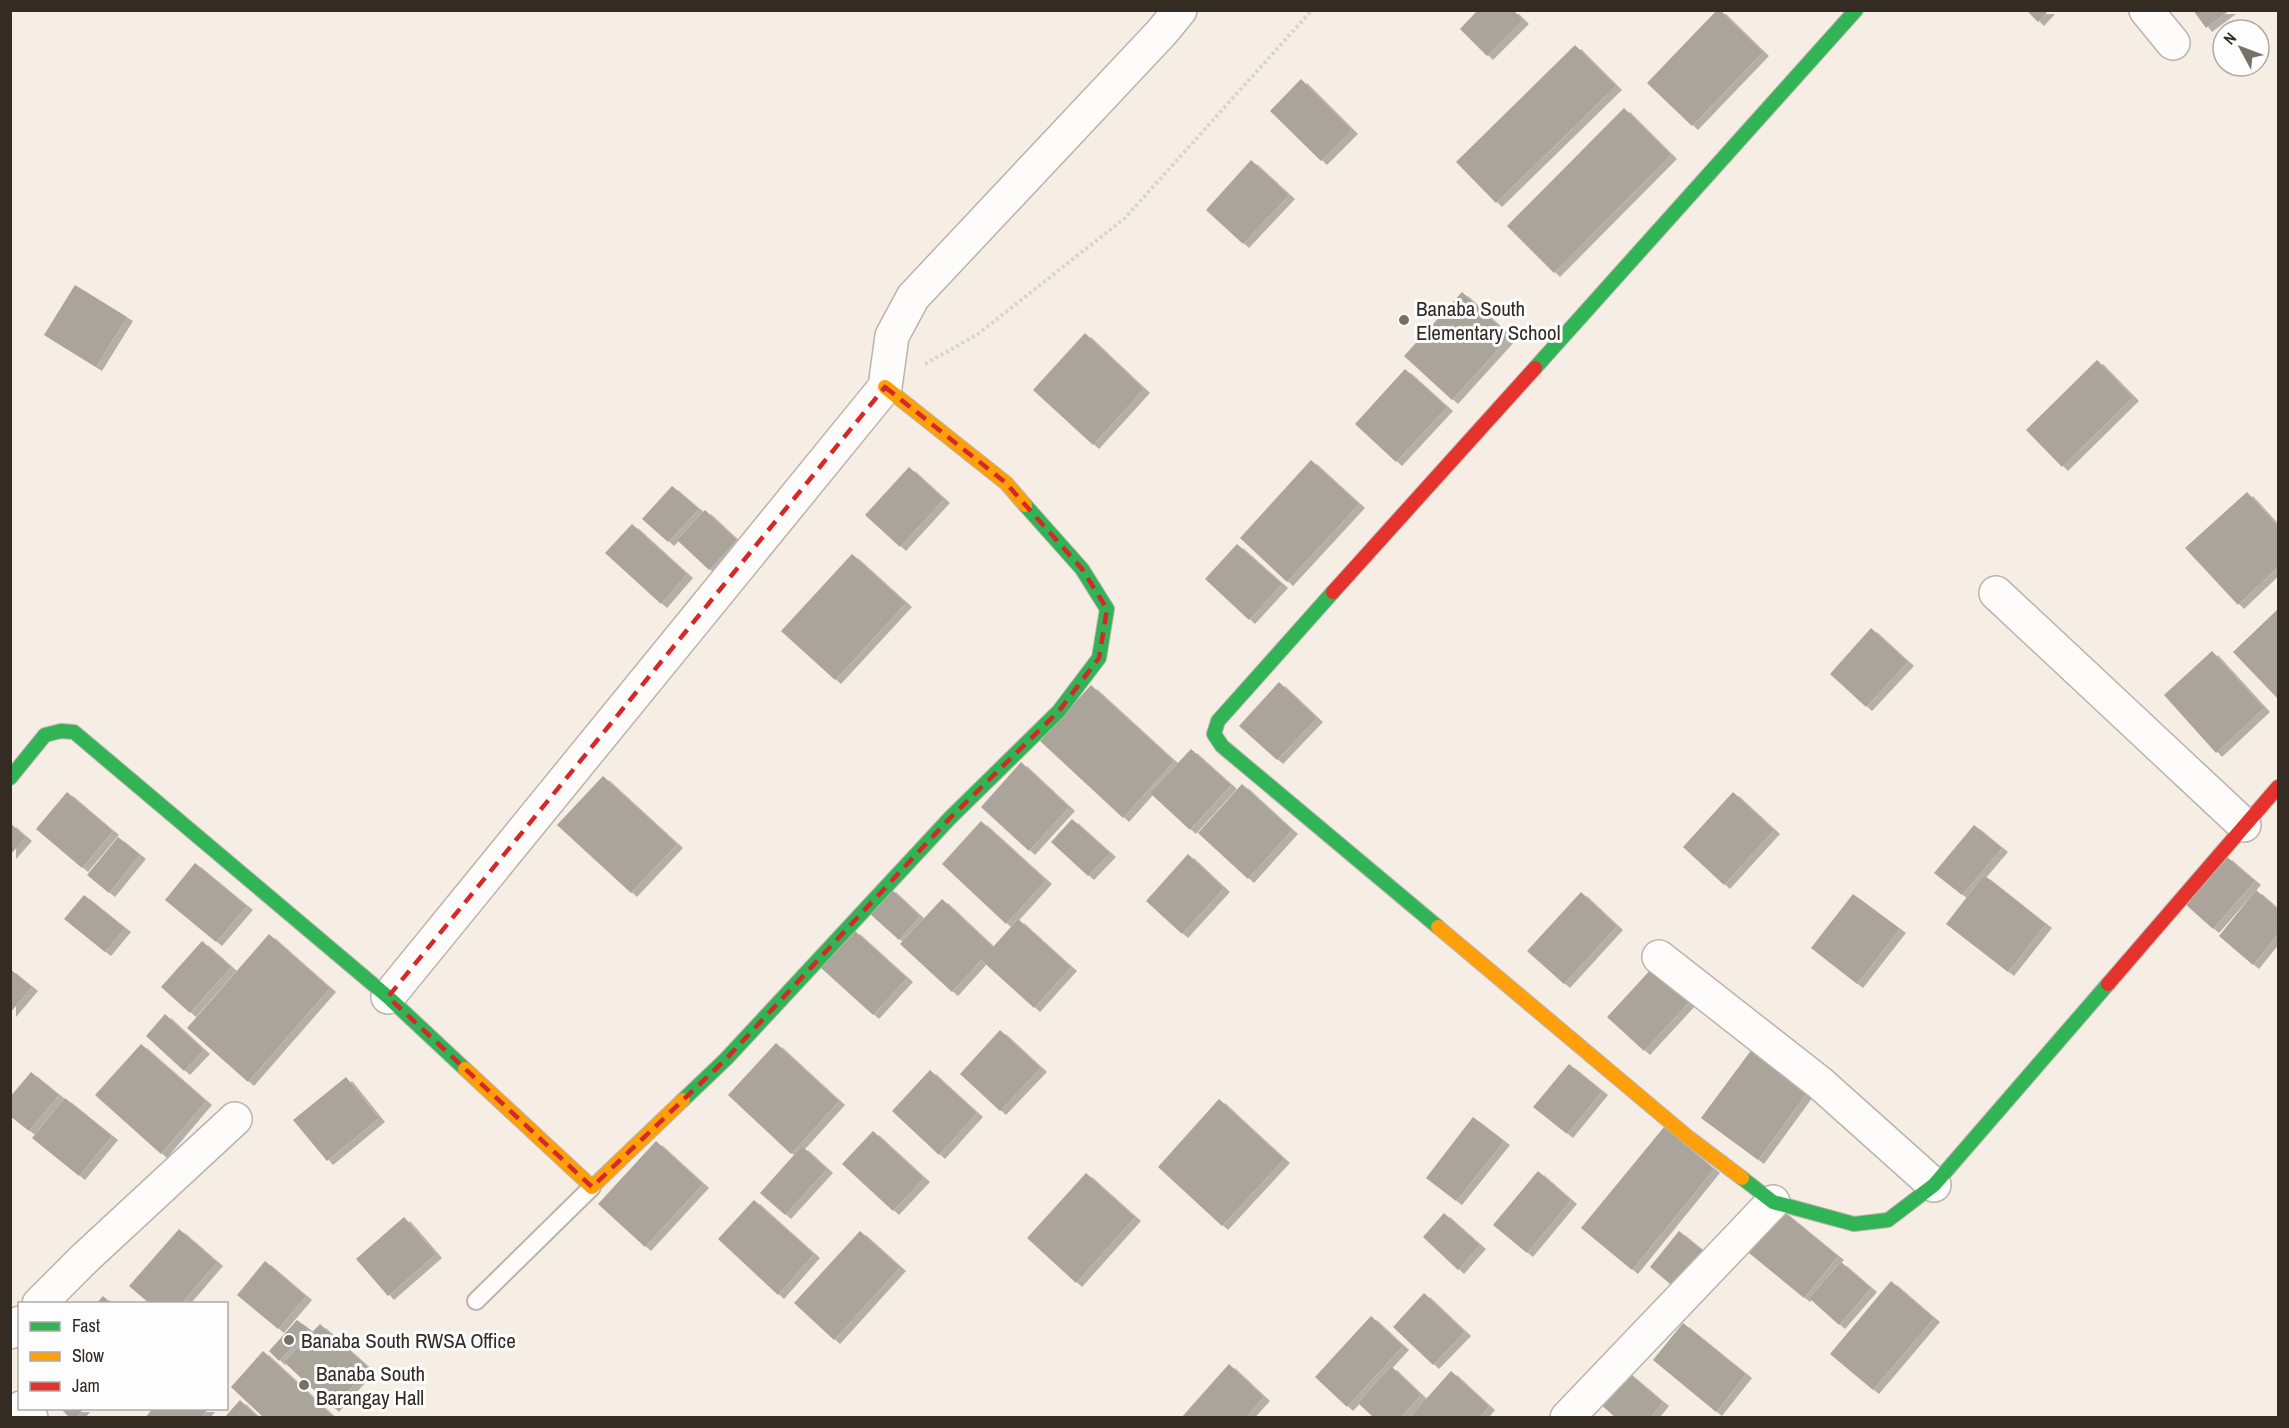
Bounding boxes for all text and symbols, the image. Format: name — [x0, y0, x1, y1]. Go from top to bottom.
north arrow — [2211, 18, 2271, 78]
text: N — [2218, 27, 2241, 49]
place label: Banaba South Elementary School — [1416, 294, 1561, 347]
marker: Banaba South Elementary School — [1397, 313, 1411, 327]
legend — [18, 1302, 228, 1410]
text: Fast — [72, 1313, 100, 1338]
place label: Banaba South RWSA Office — [301, 1326, 516, 1355]
marker: Banaba South RWSA Office — [282, 1333, 296, 1347]
text: Slow — [72, 1343, 104, 1368]
place label: Banaba South Barangay Hall — [316, 1359, 425, 1412]
text: Jam — [72, 1373, 100, 1398]
marker: Banaba South Barangay Hall — [297, 1378, 311, 1392]

